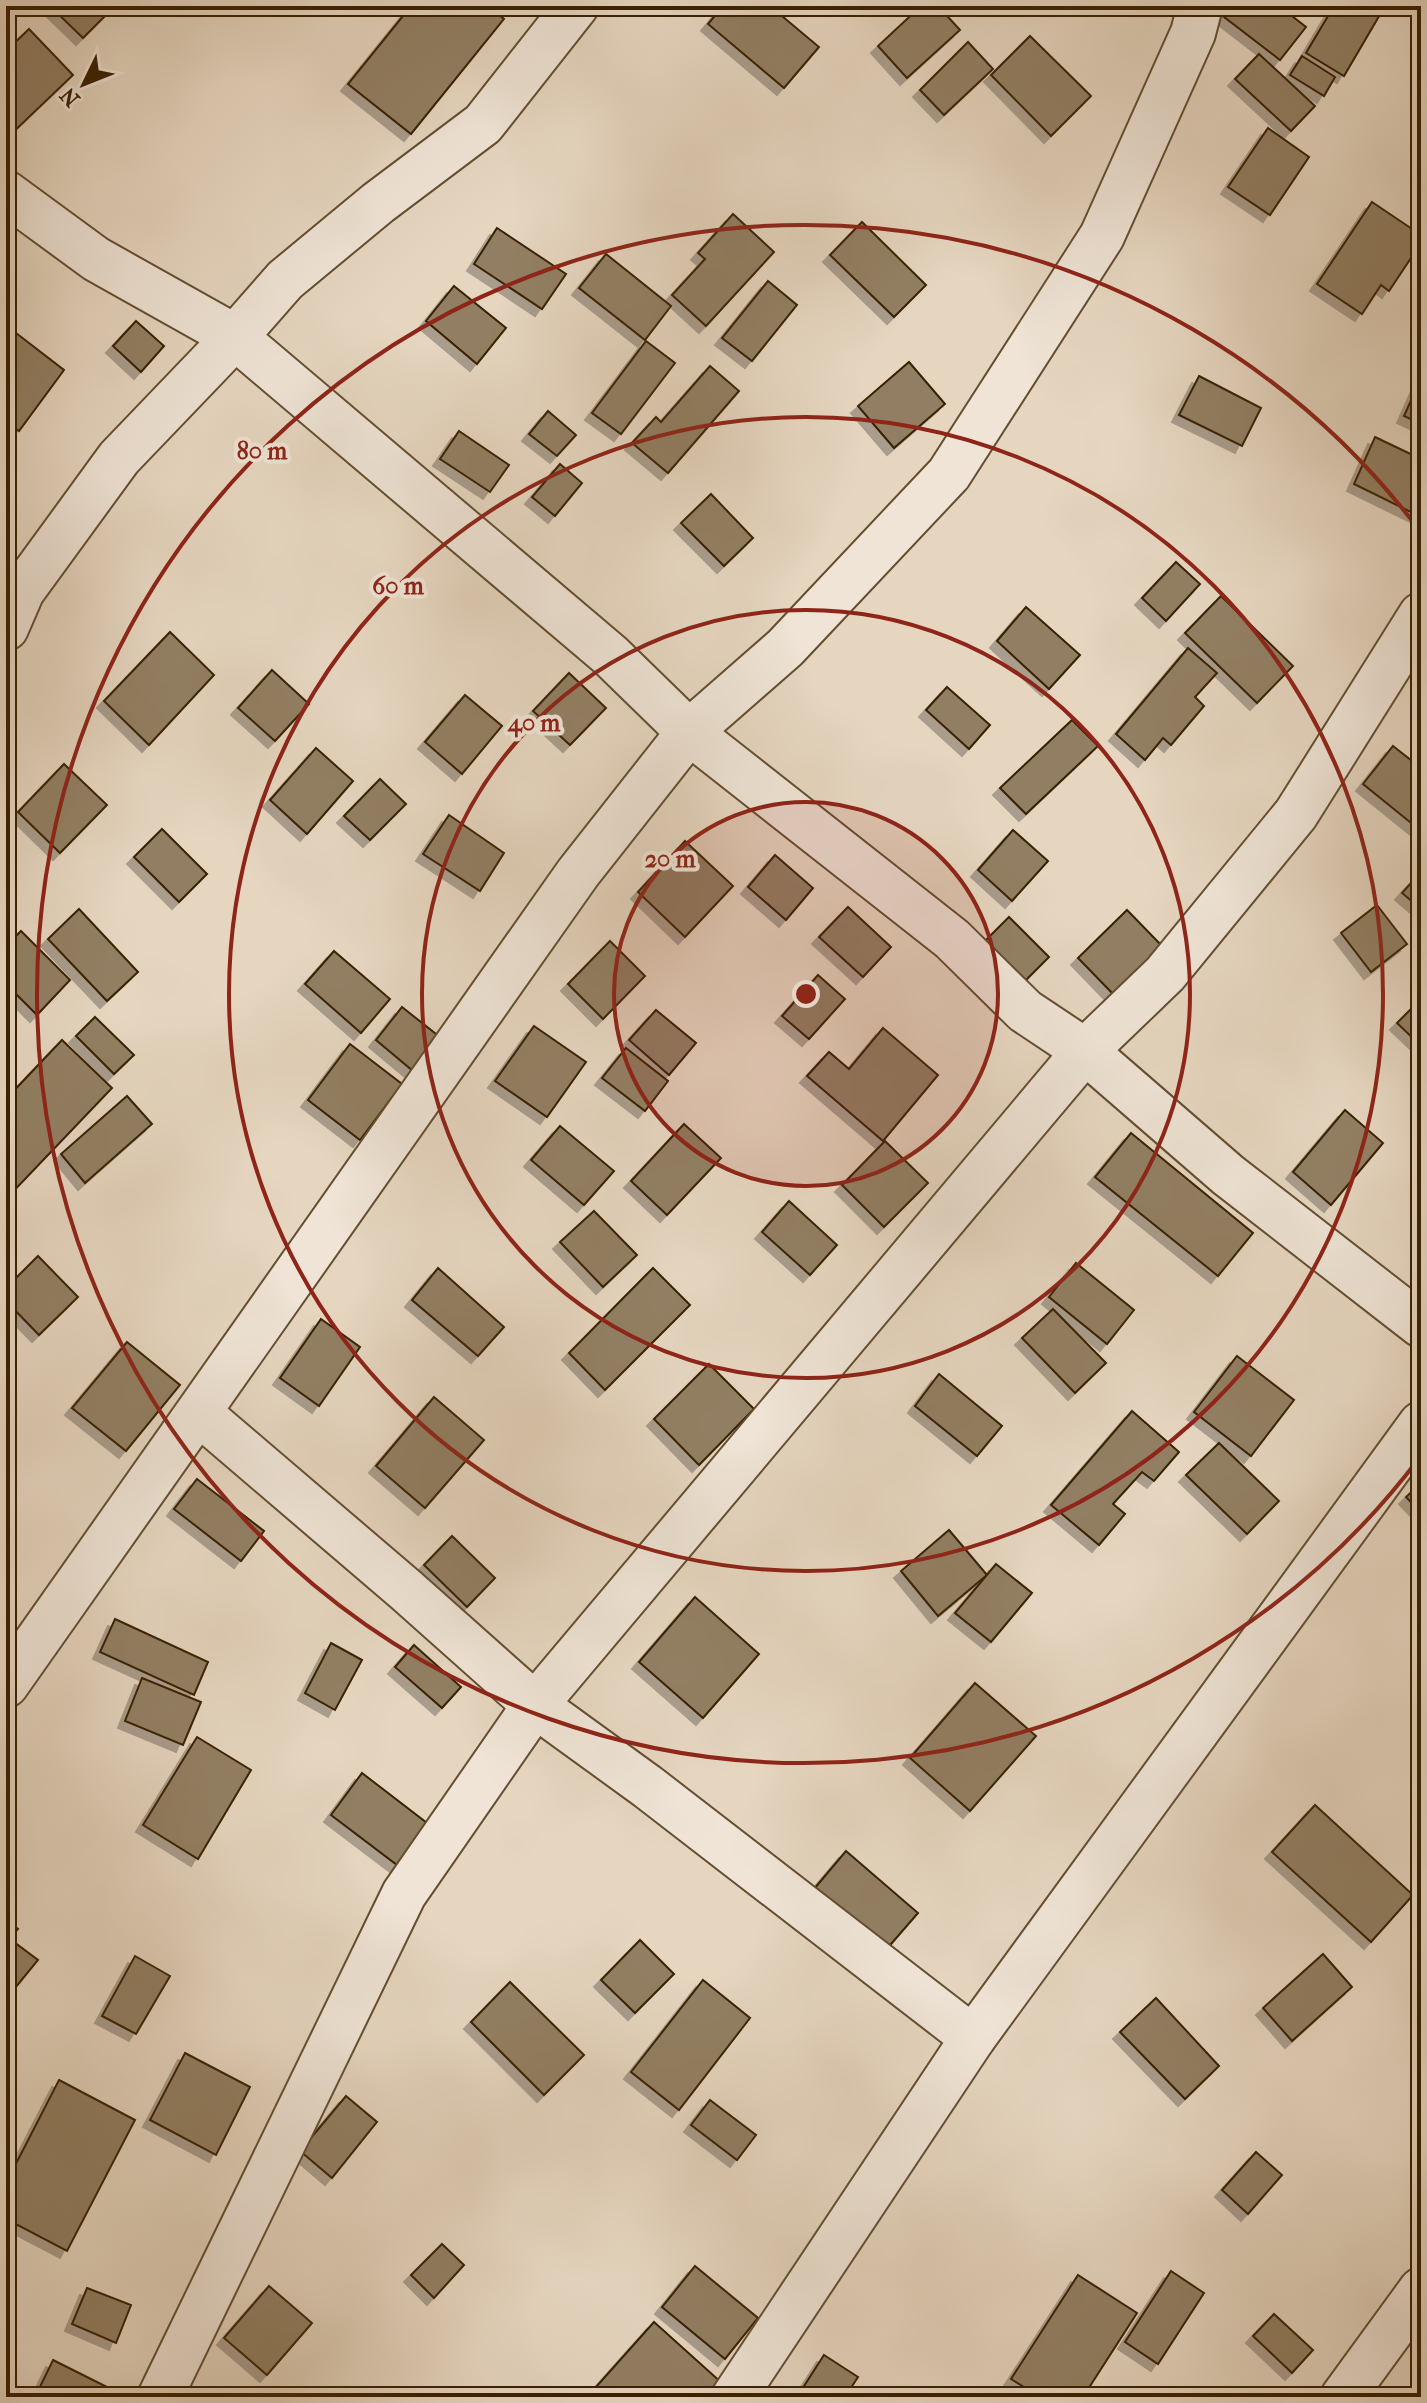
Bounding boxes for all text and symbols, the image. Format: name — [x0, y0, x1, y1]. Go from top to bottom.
north arrow — [44, 44, 124, 124]
text: N — [55, 82, 85, 112]
text: 80 m — [237, 437, 288, 465]
text: 60 m — [372, 572, 425, 600]
text: 40 m — [507, 709, 561, 738]
text: 20 m — [645, 845, 696, 873]
centre of rings — [792, 980, 820, 1008]

